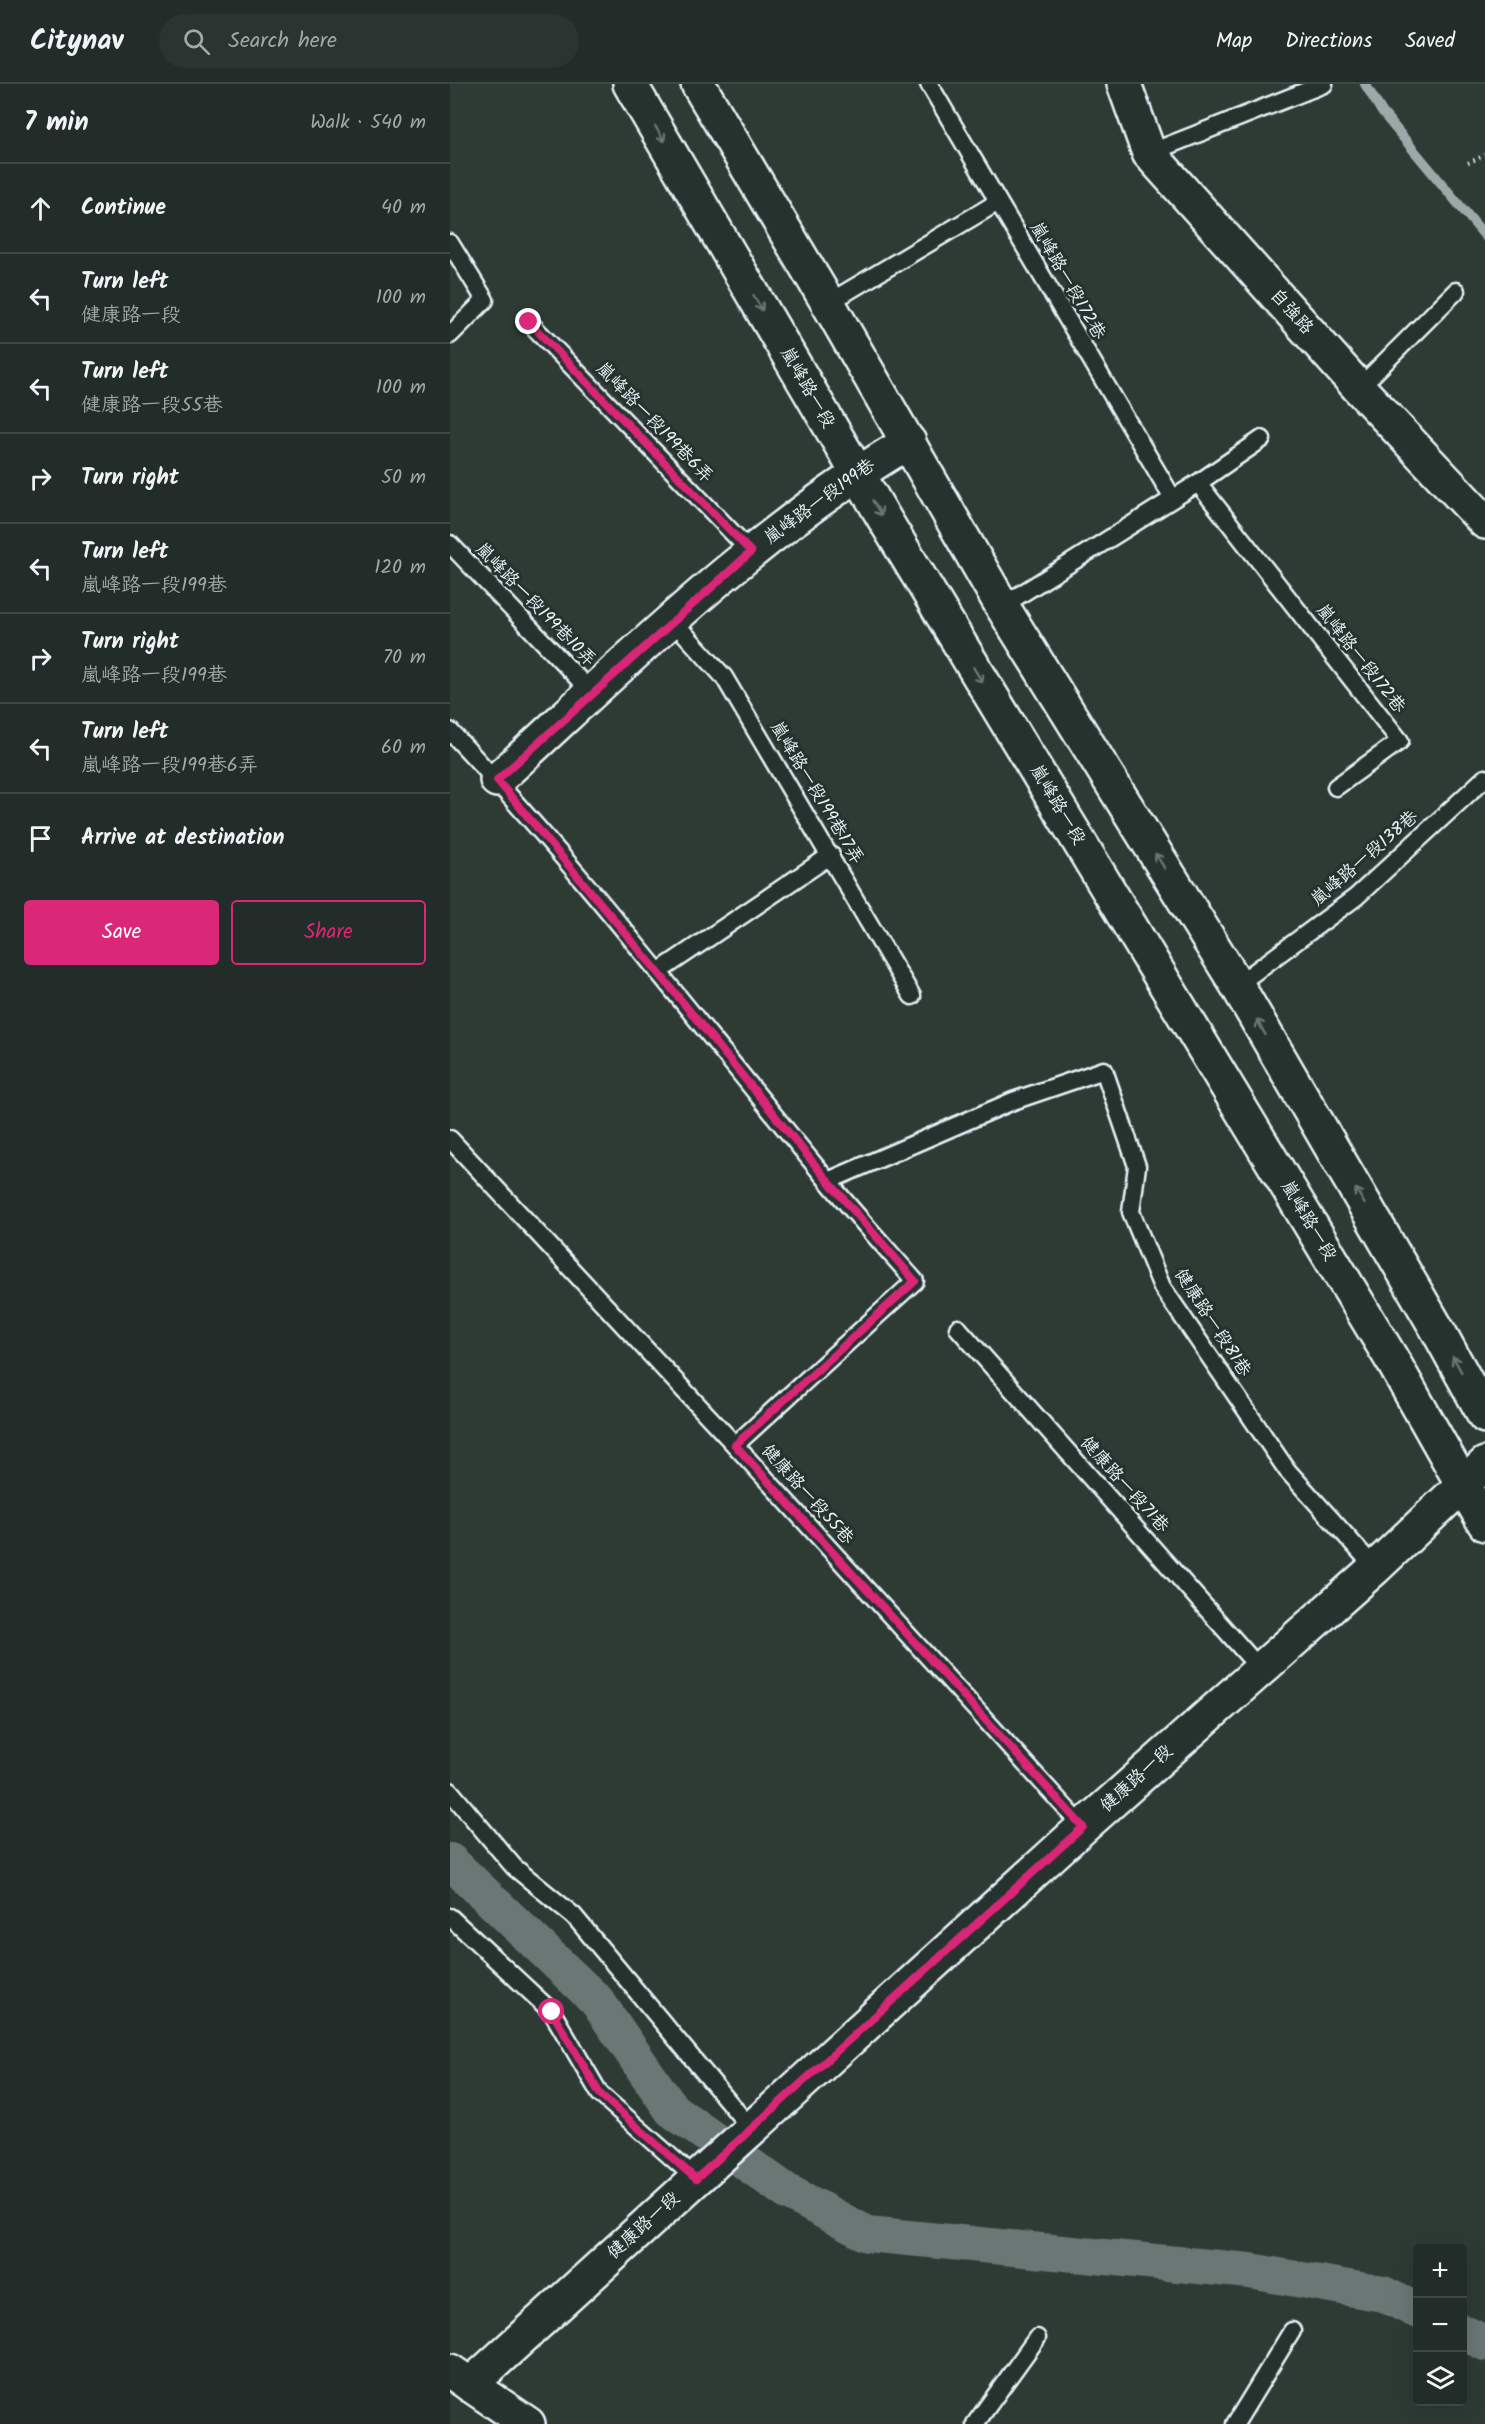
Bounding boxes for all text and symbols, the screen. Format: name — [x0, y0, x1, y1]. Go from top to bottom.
search box — [159, 14, 579, 68]
text: Citynav — [30, 19, 123, 64]
text: Search here — [228, 24, 337, 59]
icon: search — [180, 25, 213, 58]
text: Map — [1216, 25, 1252, 58]
text: Directions — [1285, 25, 1372, 58]
text: Saved — [1405, 25, 1455, 58]
text: 7 min — [24, 102, 89, 144]
text: Walk · 540 m — [310, 107, 426, 139]
one-way arrow — [655, 125, 667, 142]
text: Continue — [81, 191, 166, 226]
icon: ahead — [24, 192, 57, 225]
text: 40 m — [381, 192, 426, 224]
street label: 嵐峰路一段172巷 — [1021, 216, 1113, 346]
text: Turn left — [81, 265, 168, 300]
icon: left — [24, 282, 57, 315]
text: 100 m — [376, 282, 426, 314]
street label: 自強路 — [1262, 282, 1320, 342]
one-way arrow — [753, 294, 765, 311]
text: 健康路一段 — [81, 300, 181, 332]
route end — [515, 308, 541, 334]
street label: 嵐峰路一段 — [772, 342, 842, 434]
text: Turn left — [81, 355, 168, 390]
street label: 嵐峰路一段199巷6弄 — [588, 356, 720, 490]
icon: left — [24, 372, 57, 405]
text: 100 m — [376, 372, 426, 404]
text: 健康路一段55巷 — [81, 390, 222, 422]
street label: 嵐峰路一段199巷 — [758, 452, 882, 552]
text: Turn right — [81, 461, 179, 496]
icon: right — [24, 462, 57, 495]
text: 50 m — [381, 462, 426, 494]
one-way arrow — [872, 499, 884, 516]
text: Turn left — [81, 535, 168, 570]
street label: 嵐峰路一段199巷10弄 — [468, 536, 602, 674]
icon: left — [24, 552, 57, 585]
text: 120 m — [374, 552, 426, 584]
text: 嵐峰路一段199巷 — [81, 570, 227, 602]
street label: 嵐峰路一段172巷 — [1308, 598, 1412, 720]
text: Turn right — [81, 625, 179, 660]
icon: right — [24, 642, 57, 675]
text: 70 m — [383, 642, 426, 674]
text: 嵐峰路一段199巷 — [81, 660, 227, 692]
one-way arrow — [973, 666, 985, 683]
text: Turn left — [81, 715, 168, 750]
street label: 嵐峰路一段199巷17弄 — [762, 716, 870, 870]
icon: left — [24, 732, 57, 765]
text: 60 m — [381, 732, 426, 764]
text: 嵐峰路一段199巷6弄 — [81, 750, 258, 782]
street label: 嵐峰路一段 — [1021, 759, 1093, 851]
street label: 嵐峰路一段138巷 — [1305, 804, 1425, 914]
text: Arrive at destination — [81, 821, 284, 856]
icon: arrive — [24, 822, 57, 855]
one-way arrow — [1153, 853, 1165, 870]
button: Save — [24, 900, 219, 965]
button: Share — [231, 900, 426, 965]
one-way arrow — [1255, 1019, 1267, 1036]
street label: 嵐峰路一段 — [1272, 1175, 1344, 1267]
one-way arrow — [1353, 1187, 1365, 1204]
street label: 健康路一段81巷 — [1166, 1263, 1258, 1383]
one-way arrow — [1451, 1356, 1462, 1374]
street label: 健康路一段71巷 — [1072, 1430, 1176, 1540]
street label: 健康路一段55巷 — [754, 1438, 860, 1552]
street label: 健康路一段 — [1094, 1738, 1180, 1820]
route start — [538, 1998, 564, 2024]
street label: 健康路一段 — [601, 2185, 687, 2267]
map controls — [1413, 2244, 1467, 2406]
button: + — [1413, 2244, 1467, 2298]
button: − — [1413, 2298, 1467, 2352]
button: layers — [1413, 2352, 1467, 2406]

